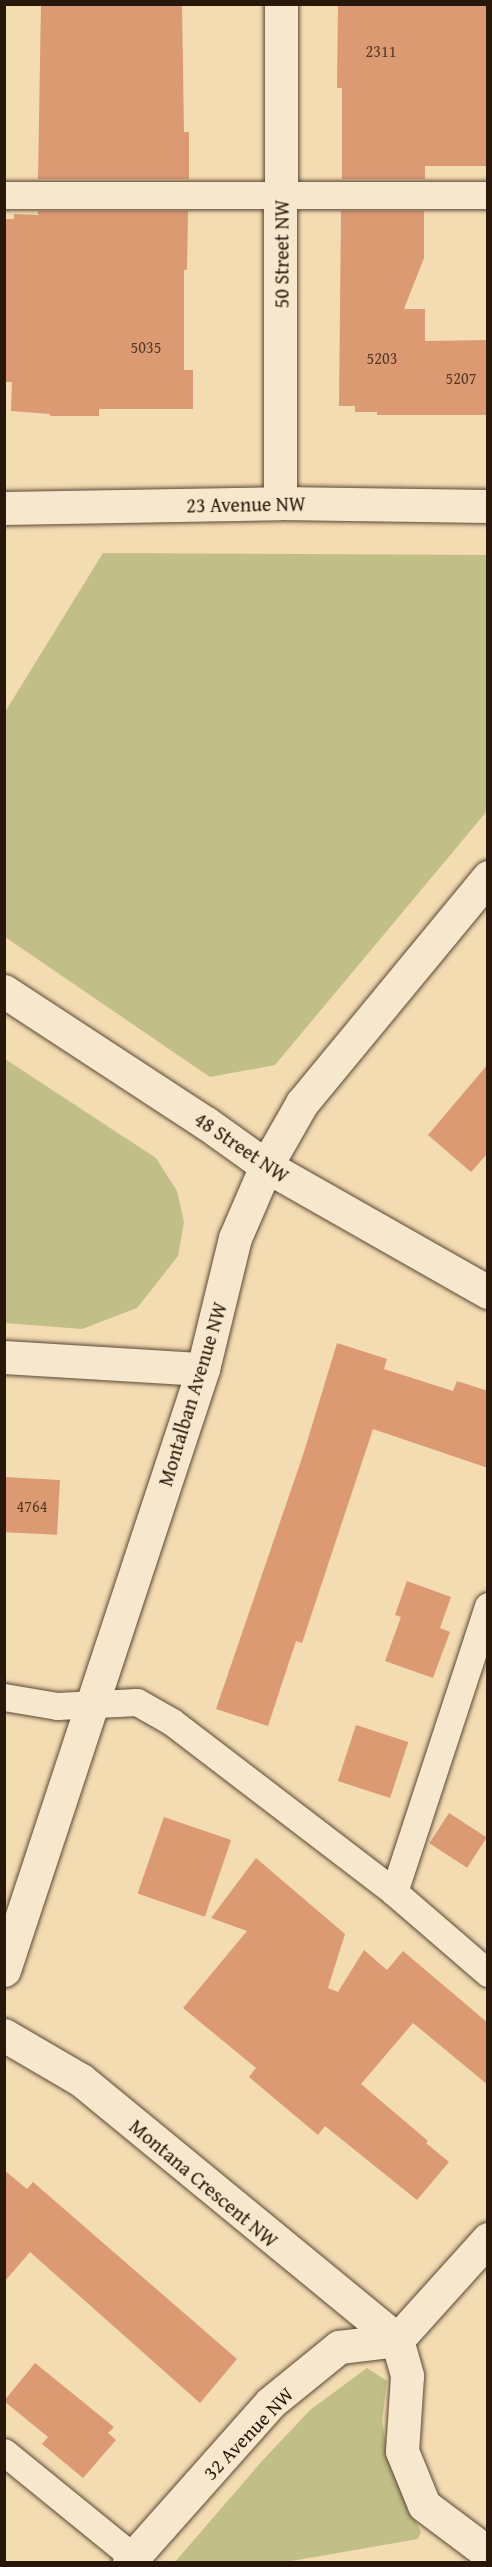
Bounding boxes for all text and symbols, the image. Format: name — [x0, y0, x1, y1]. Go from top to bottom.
house number: 2311 — [366, 41, 396, 61]
street label: 50 Street NW — [269, 200, 293, 308]
house number: 5035 — [131, 337, 161, 357]
house number: 5203 — [367, 348, 397, 368]
house number: 5207 — [446, 368, 476, 388]
street label: 23 Avenue NW — [186, 491, 306, 517]
street label: 48 Street NW — [190, 1107, 294, 1187]
street label: Montalban Avenue NW — [153, 1299, 231, 1489]
house number: 4764 — [17, 1496, 47, 1516]
street label: Montana Crescent NW — [125, 2114, 283, 2252]
street label: 32 Avenue NW — [198, 2382, 298, 2484]

